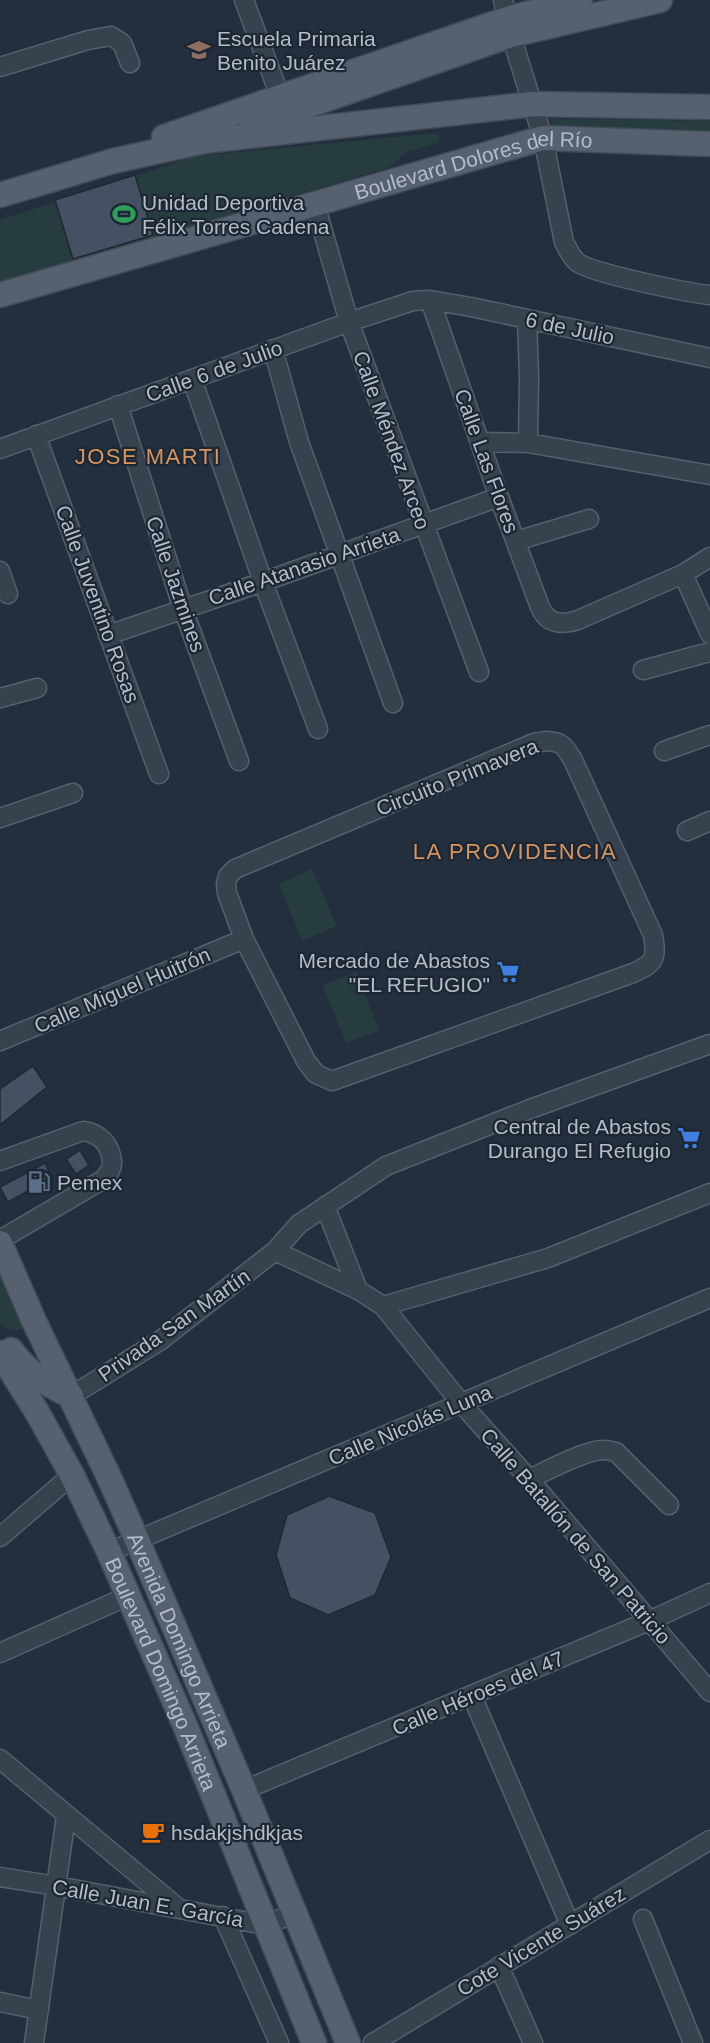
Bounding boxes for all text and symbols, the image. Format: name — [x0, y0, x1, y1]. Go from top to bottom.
place label: Escuela Primaria Benito Juárez — [217, 27, 376, 74]
school or university icon: Escuela Primaria Benito Juárez — [186, 37, 212, 63]
street label: Boulevard Dolores del Río — [352, 126, 593, 203]
place label: Unidad Deportiva Félix Torres Cadena — [142, 191, 330, 238]
sports icon: Unidad Deportiva Félix Torres Cadena — [111, 201, 137, 227]
street label: 6 de Julio — [524, 307, 616, 349]
street label: Calle 6 de Julio — [143, 336, 285, 406]
street label: Calle Méndez Arceo — [349, 348, 435, 532]
street label: Calle Las Flores — [450, 386, 524, 536]
district label: JOSE MARTI — [75, 444, 221, 469]
street label: Calle Juventino Rosas — [51, 502, 145, 706]
street label: Calle Jazmines — [142, 513, 210, 655]
street label: Calle Atanasio Arrieta — [205, 522, 403, 610]
street label: Circuito Primavera — [373, 734, 542, 820]
district label: LA PROVIDENCIA — [413, 839, 617, 864]
street label: Calle Miguel Huitrón — [30, 942, 214, 1038]
place label: Mercado de Abastos "EL REFUGIO" — [299, 949, 490, 996]
supermarket icon: Mercado de Abastos "EL REFUGIO" — [495, 959, 521, 985]
place label: Central de Abastos Durango El Refugio — [488, 1115, 671, 1162]
supermarket icon: Central de Abastos Durango El Refugio — [676, 1125, 702, 1151]
fuel station icon: Pemex — [26, 1169, 52, 1195]
place label: Pemex — [57, 1171, 123, 1194]
street label: Privada San Martín — [94, 1264, 254, 1386]
street label: Calle Nicolás Luna — [325, 1380, 495, 1470]
street label: Calle Batallón de San Patricio — [476, 1424, 676, 1648]
street label: Avenida Domingo Arrieta — [124, 1529, 236, 1752]
street label: Boulevard Domingo Arrieta — [101, 1554, 222, 1794]
street label: Calle Héroes del 47 — [389, 1646, 567, 1740]
cafe icon: hsdakjshdkjas — [140, 1819, 166, 1845]
place label: hsdakjshdkjas — [171, 1821, 303, 1844]
street label: Calle Juan E. García — [51, 1875, 246, 1931]
street label: Cote Vicente Suárez — [453, 1882, 629, 2000]

